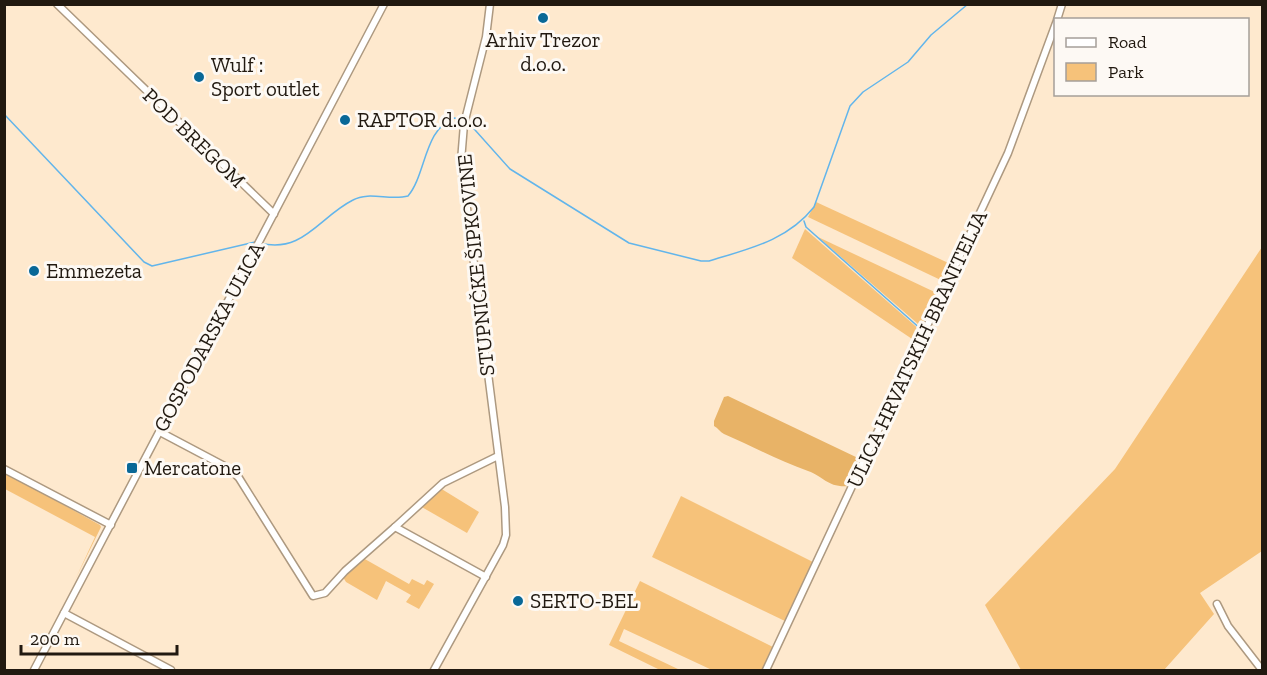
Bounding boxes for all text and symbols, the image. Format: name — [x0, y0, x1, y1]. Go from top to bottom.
marker: Arhiv Trezor d.o.o. — [536, 11, 550, 25]
legend — [1054, 18, 1249, 96]
place label: Arhiv Trezor d.o.o. — [486, 27, 600, 76]
text: Road — [1108, 31, 1147, 53]
place label: Wulf : Sport outlet — [211, 52, 320, 101]
text: Park — [1108, 61, 1144, 83]
marker: Wulf : Sport outlet — [192, 70, 206, 84]
street label: POD BREGOM — [138, 83, 251, 193]
place label: RAPTOR d.o.o. — [357, 107, 487, 132]
marker: RAPTOR d.o.o. — [338, 113, 352, 127]
street label: STUPNIČKE ŠIPKOVINE — [451, 153, 500, 377]
street label: ULICA HRVATSKIH BRANITELJA — [841, 206, 992, 491]
street label: GOSPODARSKA ULICA — [148, 237, 269, 436]
place label: Emmezeta — [46, 258, 142, 283]
marker: Emmezeta — [27, 264, 41, 278]
place label: Mercatone — [144, 455, 241, 480]
marker: Mercatone — [125, 461, 139, 475]
place label: SERTO-BEL — [530, 588, 638, 613]
marker: SERTO-BEL — [511, 594, 525, 608]
scale bar — [21, 618, 177, 656]
text: 200 m — [30, 628, 80, 650]

